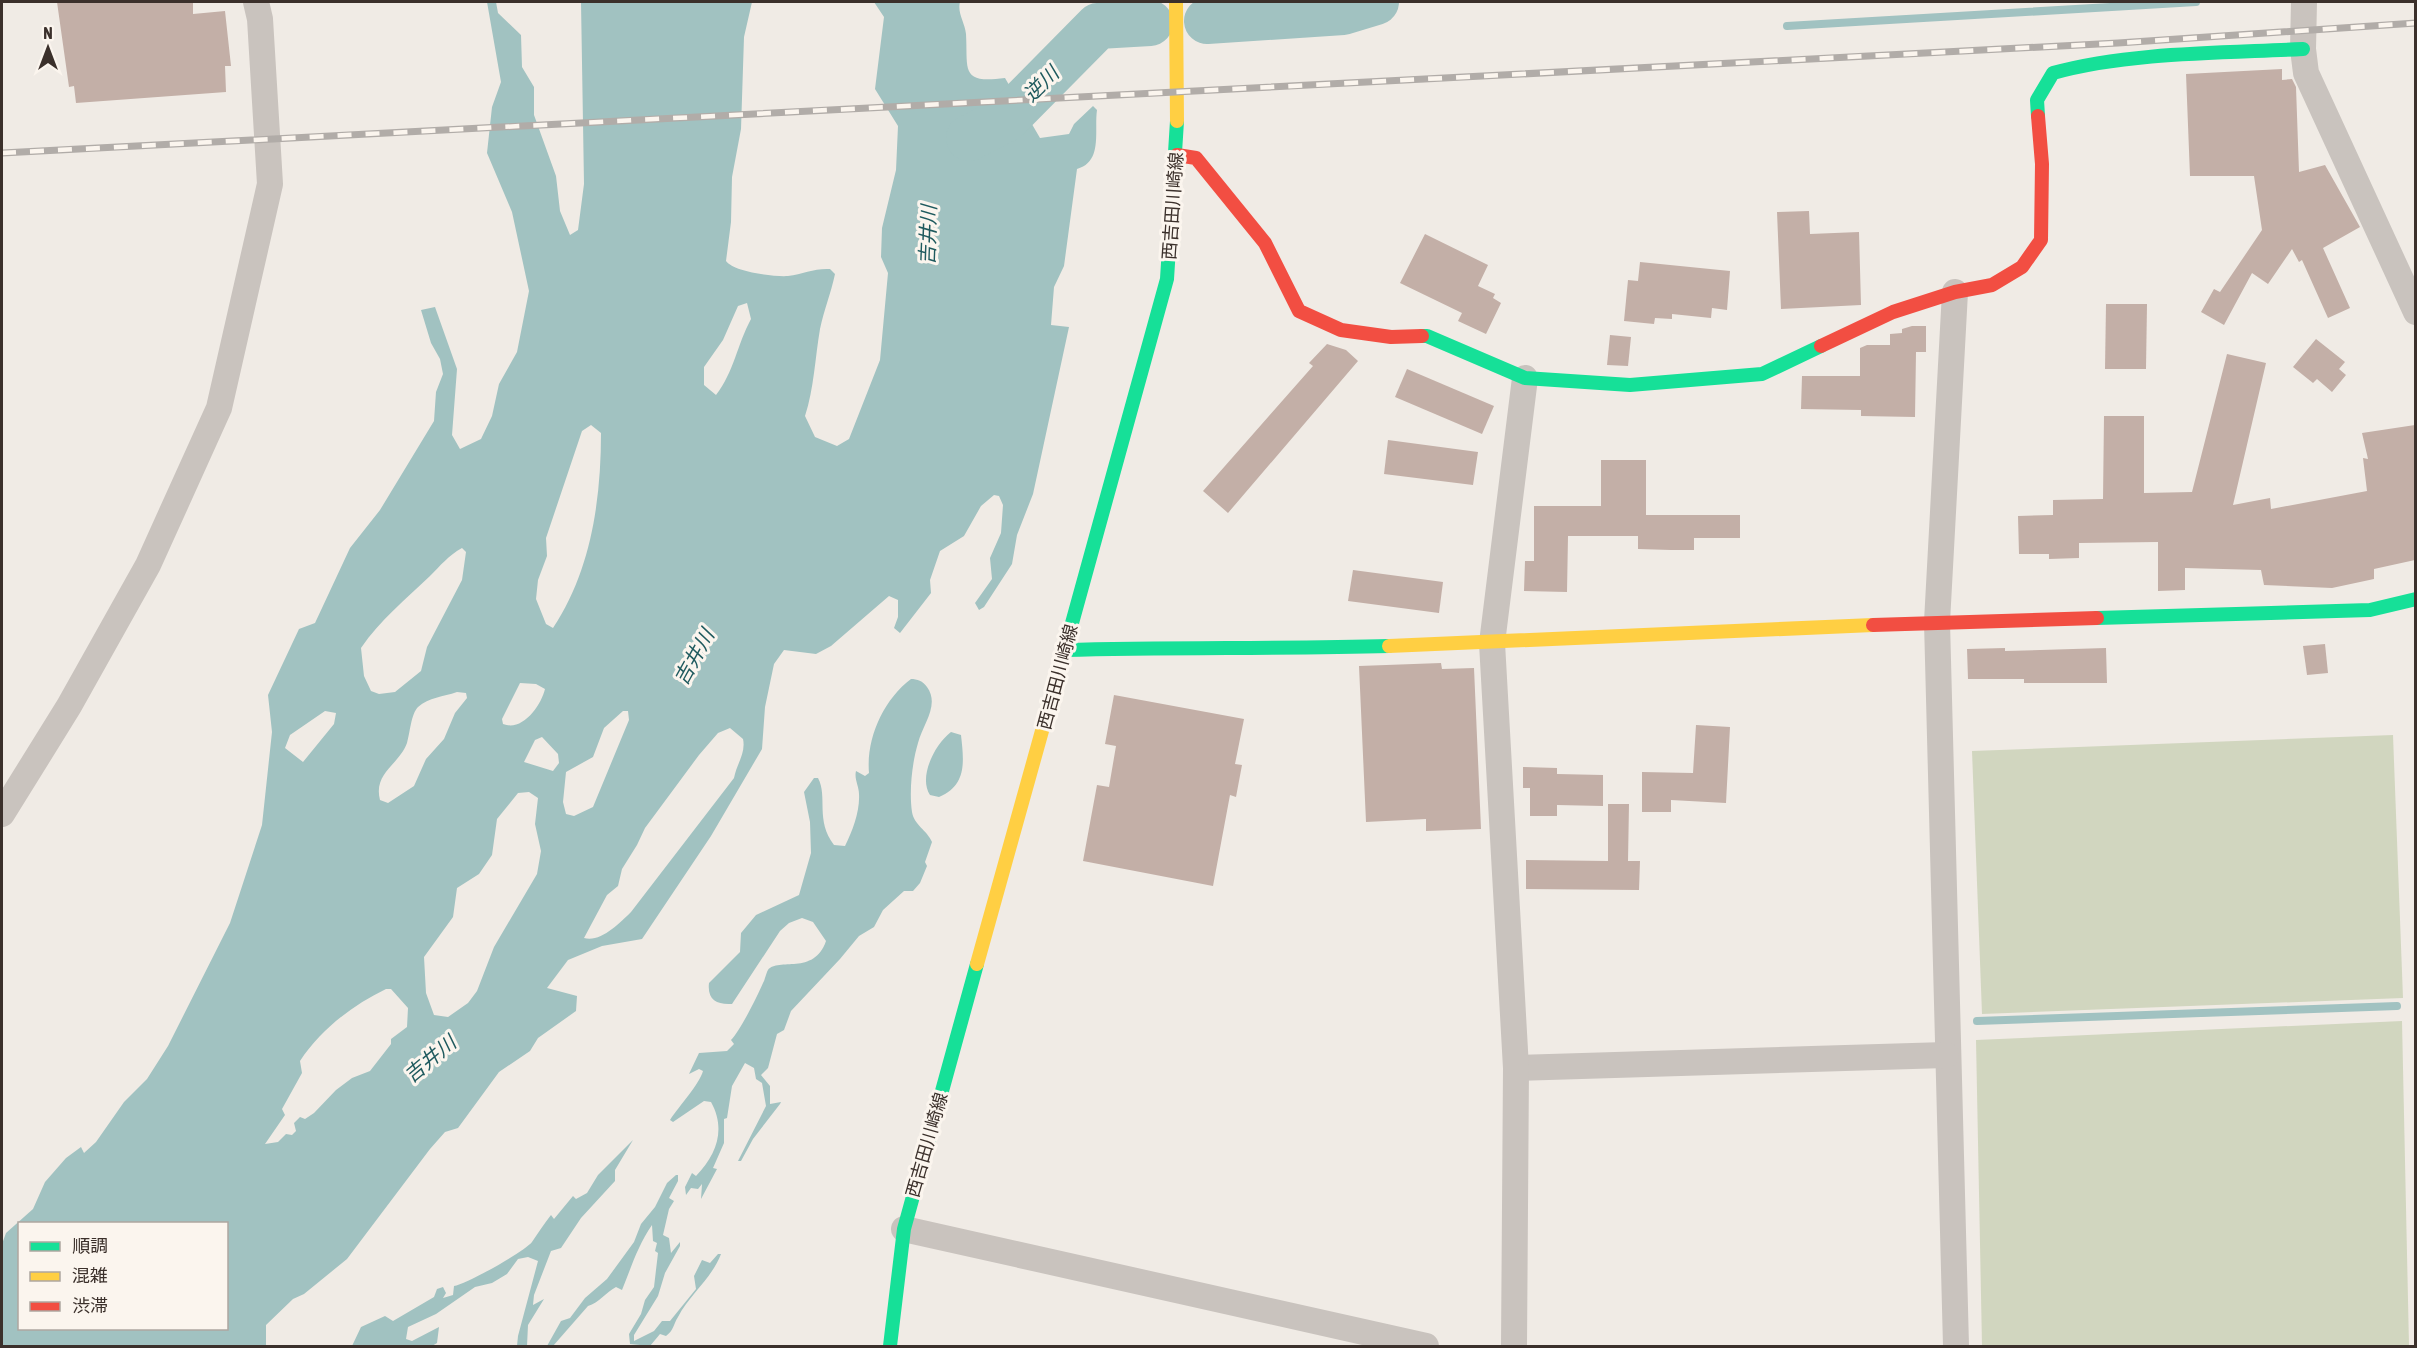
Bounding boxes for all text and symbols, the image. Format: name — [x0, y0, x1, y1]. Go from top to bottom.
north arrow — [18, 18, 78, 78]
text: N — [43, 24, 53, 42]
water label: 逆川 — [1018, 60, 1064, 106]
street label: 西吉田川崎線 — [1158, 151, 1187, 261]
water label: 吉井川 — [915, 203, 940, 265]
street label: 西吉田川崎線 — [1033, 622, 1082, 732]
water label: 吉井川 — [669, 623, 719, 689]
water label: 吉井川 — [399, 1029, 462, 1087]
street label: 西吉田川崎線 — [902, 1090, 951, 1200]
legend — [18, 1222, 228, 1330]
text: 順調 — [72, 1235, 108, 1256]
text: 混雑 — [72, 1265, 108, 1286]
text: 渋滞 — [72, 1295, 108, 1316]

